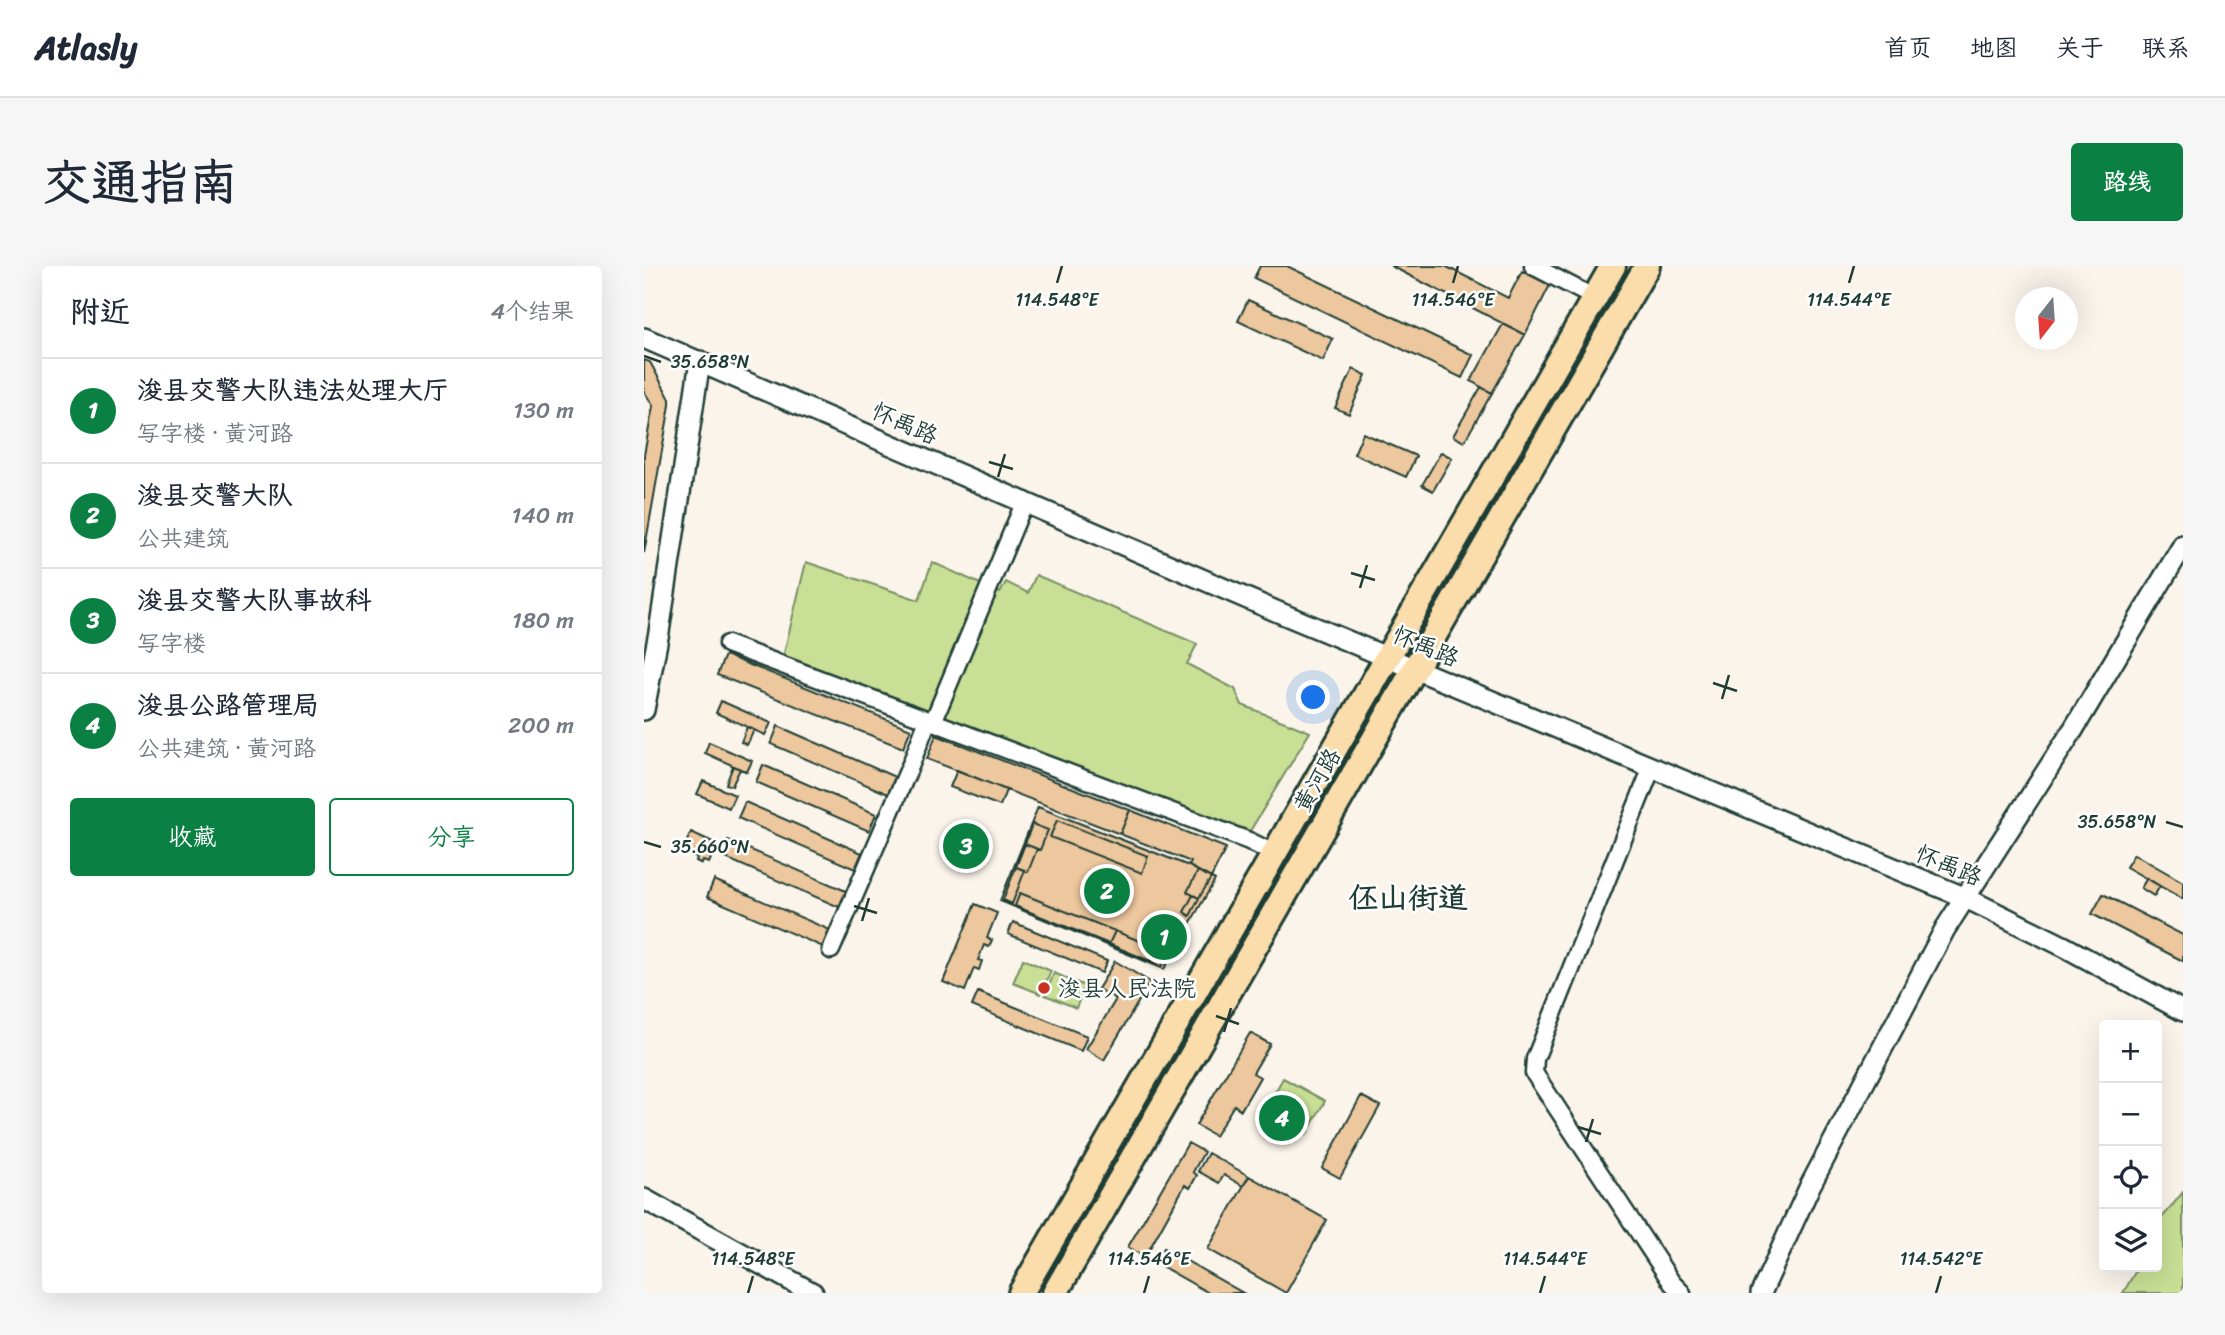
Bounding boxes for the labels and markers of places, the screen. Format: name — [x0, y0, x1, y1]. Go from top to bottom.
pin: 3 — [943, 820, 989, 872]
pin: 2 — [1084, 865, 1130, 917]
pin: 1 — [1141, 911, 1187, 963]
place label: 浚县人民法院 — [1058, 968, 1196, 1009]
marker: 浚县人民法院 — [1036, 980, 1052, 996]
pin: 4 — [1259, 1092, 1305, 1144]

